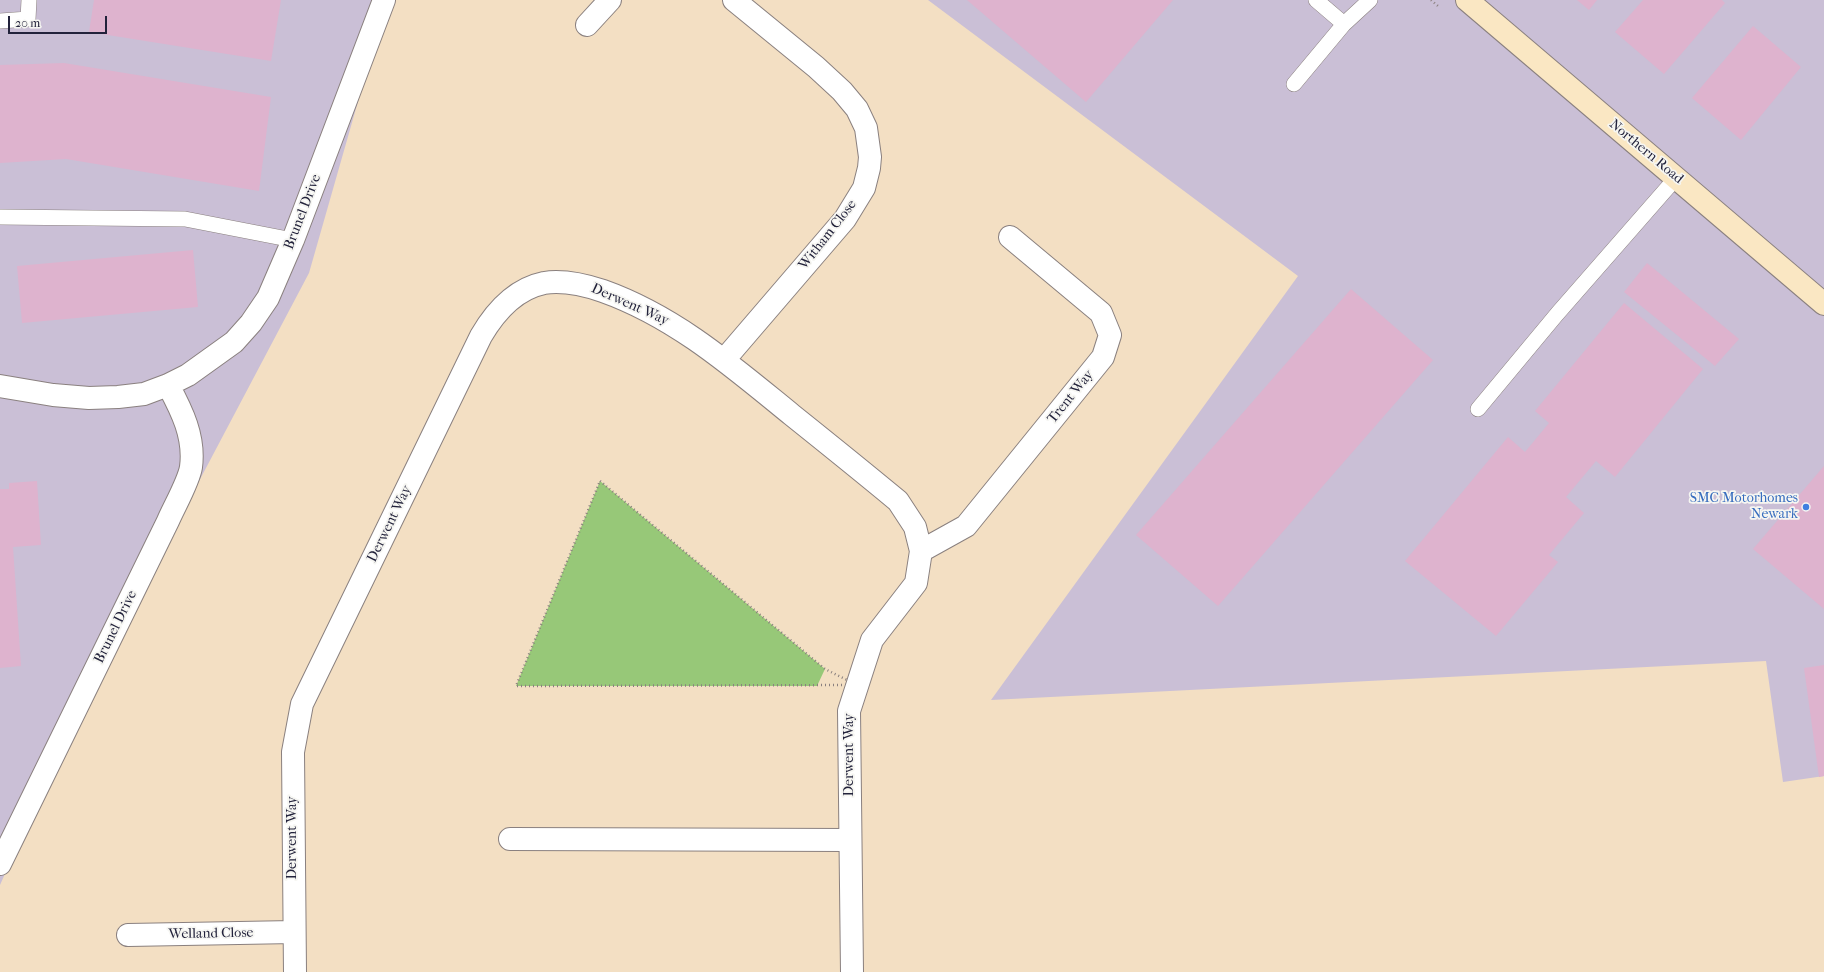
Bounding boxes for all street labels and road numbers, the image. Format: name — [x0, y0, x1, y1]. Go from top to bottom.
street label: Northern Road — [1606, 116, 1686, 188]
street label: Brunel Drive — [281, 172, 325, 252]
street label: Witham Close — [796, 197, 860, 273]
street label: Derwent Way — [589, 280, 671, 330]
street label: Trent Way — [1044, 367, 1098, 427]
street label: Derwent Way — [364, 483, 416, 565]
street label: Brunel Drive — [91, 588, 141, 666]
street label: Derwent Way — [842, 713, 858, 797]
street label: Derwent Way — [285, 796, 301, 880]
street label: Welland Close — [168, 925, 254, 943]

